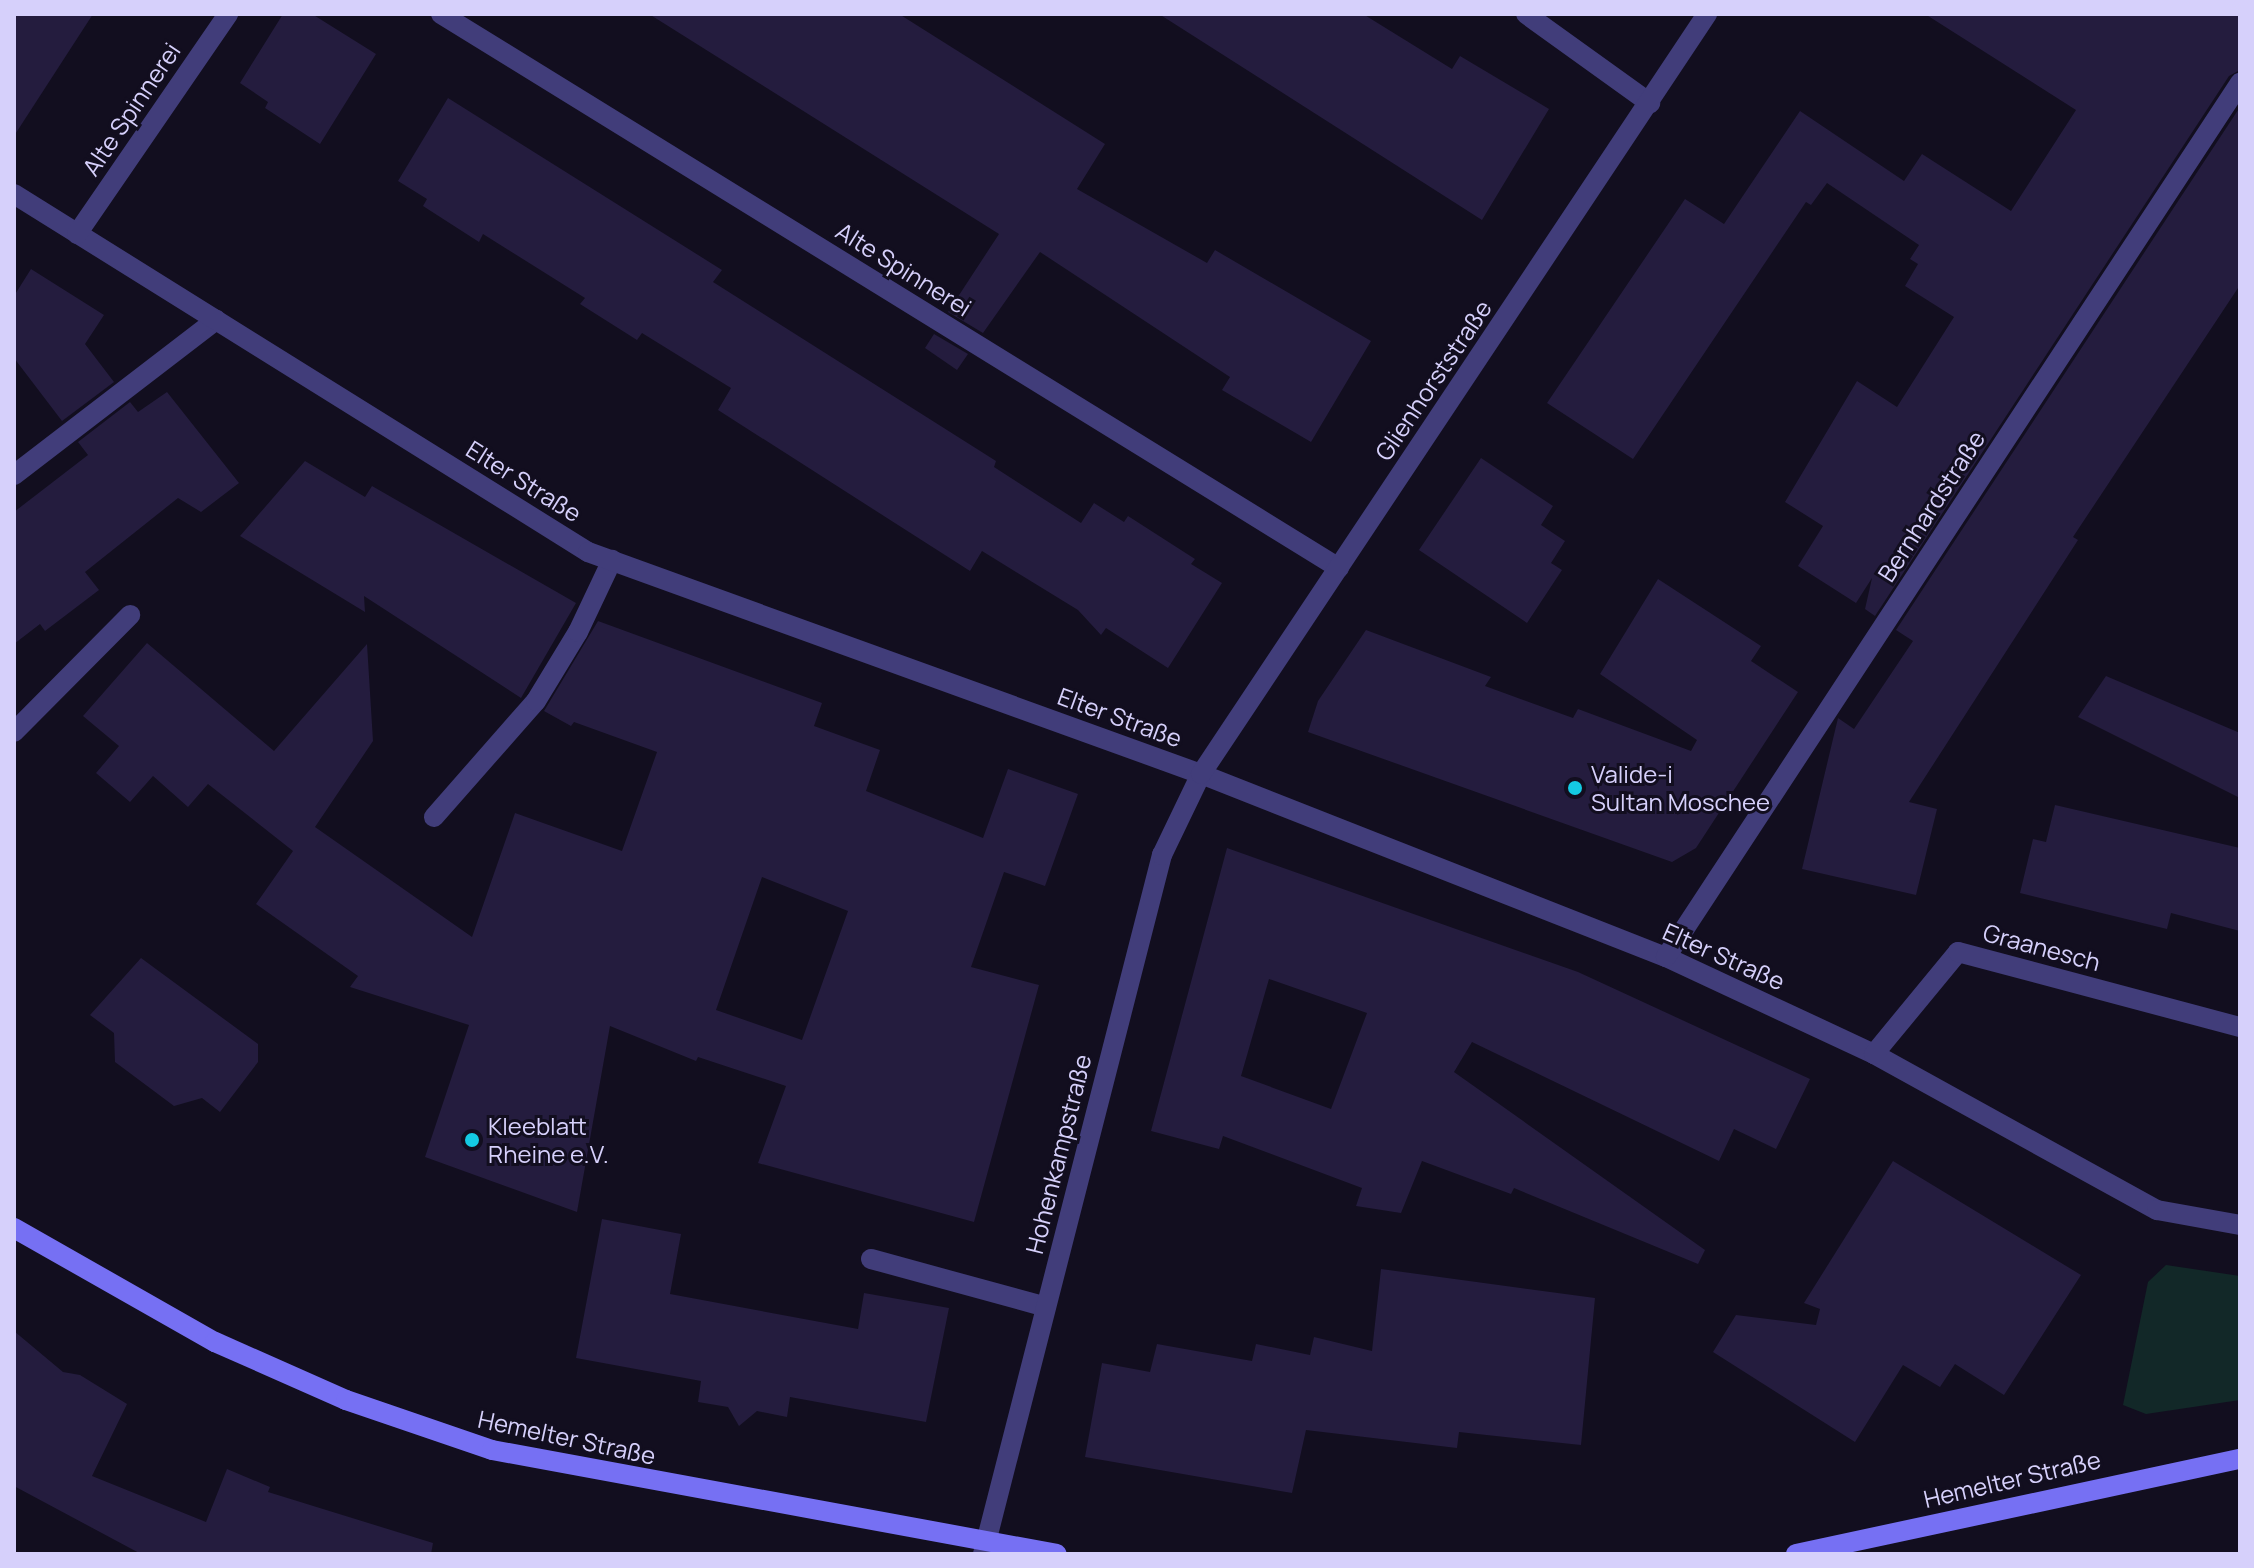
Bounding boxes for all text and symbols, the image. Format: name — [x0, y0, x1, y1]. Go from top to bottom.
street label: Alte Spinnerei — [76, 37, 186, 181]
street label: Alte Spinnerei — [831, 216, 977, 322]
street label: Glienhorststraße — [1369, 294, 1497, 466]
street label: Bernhardstraße — [1872, 425, 1990, 587]
street label: Elter Straße — [461, 434, 587, 528]
street label: Elter Straße — [1054, 681, 1186, 753]
place label: Valide-i Sultan Moschee — [1591, 760, 1770, 816]
marker: Valide-i Sultan Moschee — [1566, 779, 1584, 797]
street label: Elter Straße — [1659, 916, 1789, 996]
street label: Graanesch — [1980, 918, 2104, 976]
street label: Hohenkampstraße — [1019, 1051, 1097, 1257]
place label: Kleeblatt Rheine e.V. — [488, 1112, 609, 1168]
marker: Kleeblatt Rheine e.V. — [463, 1131, 481, 1149]
street label: Hemelter Straße — [476, 1404, 658, 1470]
street label: Hemelter Straße — [1921, 1445, 2103, 1513]

